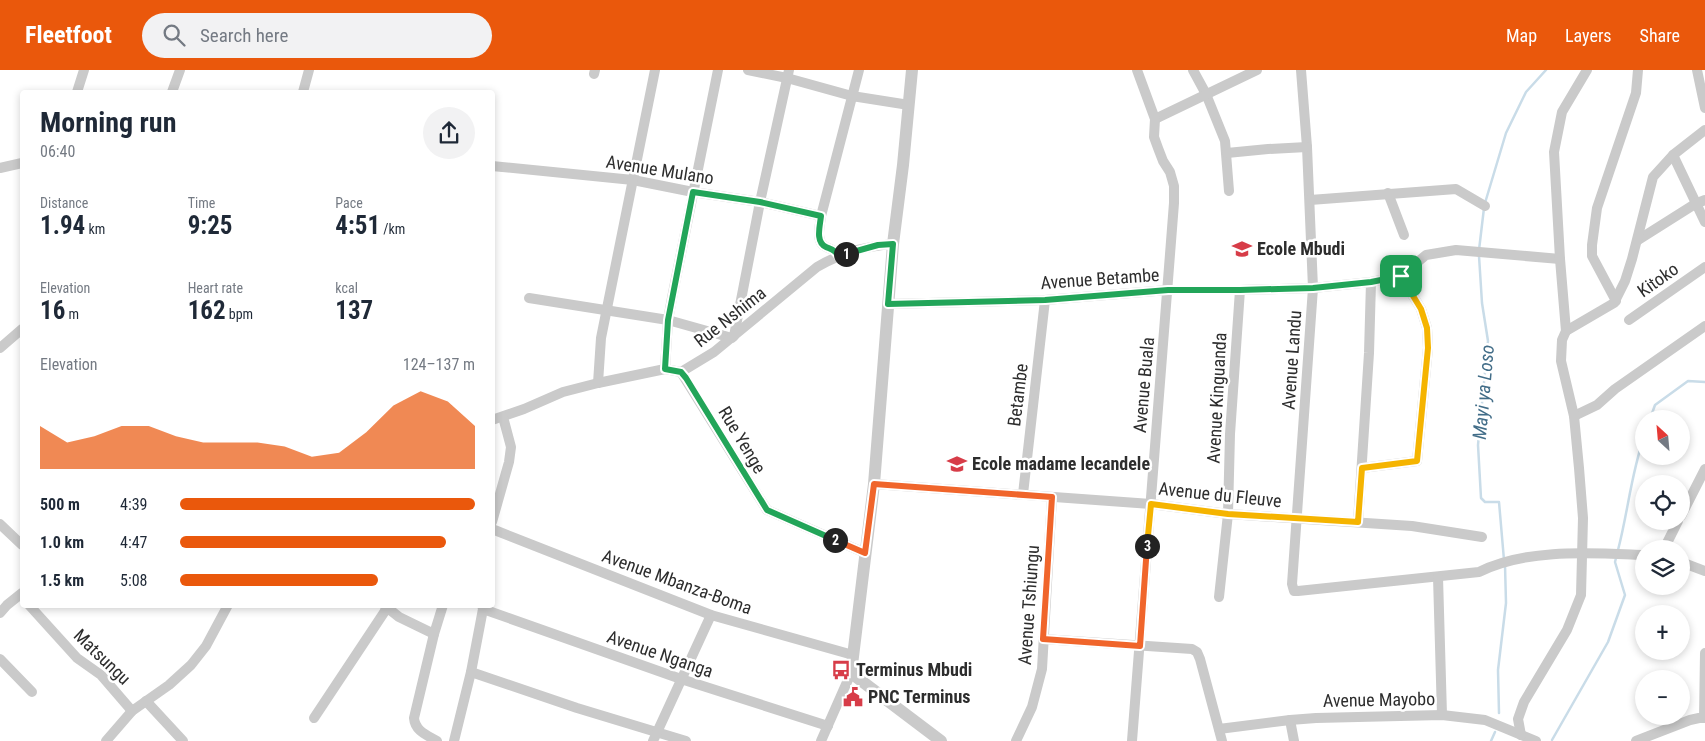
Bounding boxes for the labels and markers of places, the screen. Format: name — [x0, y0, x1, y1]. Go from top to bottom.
school or university icon: Ecole Mbudi — [1231, 238, 1253, 260]
place label: Ecole Mbudi — [1257, 238, 1345, 259]
pin: 1 — [834, 242, 858, 266]
pin — [1380, 255, 1422, 297]
school or university icon: Ecole madame lecandele — [946, 453, 968, 475]
place label: Ecole madame lecandele — [972, 453, 1150, 474]
pin: 2 — [822, 528, 848, 552]
pin: 3 — [1134, 534, 1160, 558]
bus stop icon: Terminus Mbudi — [830, 659, 852, 681]
place label: Terminus Mbudi — [856, 659, 972, 680]
public building icon: PNC Terminus — [842, 686, 864, 708]
place label: PNC Terminus — [868, 686, 970, 707]

